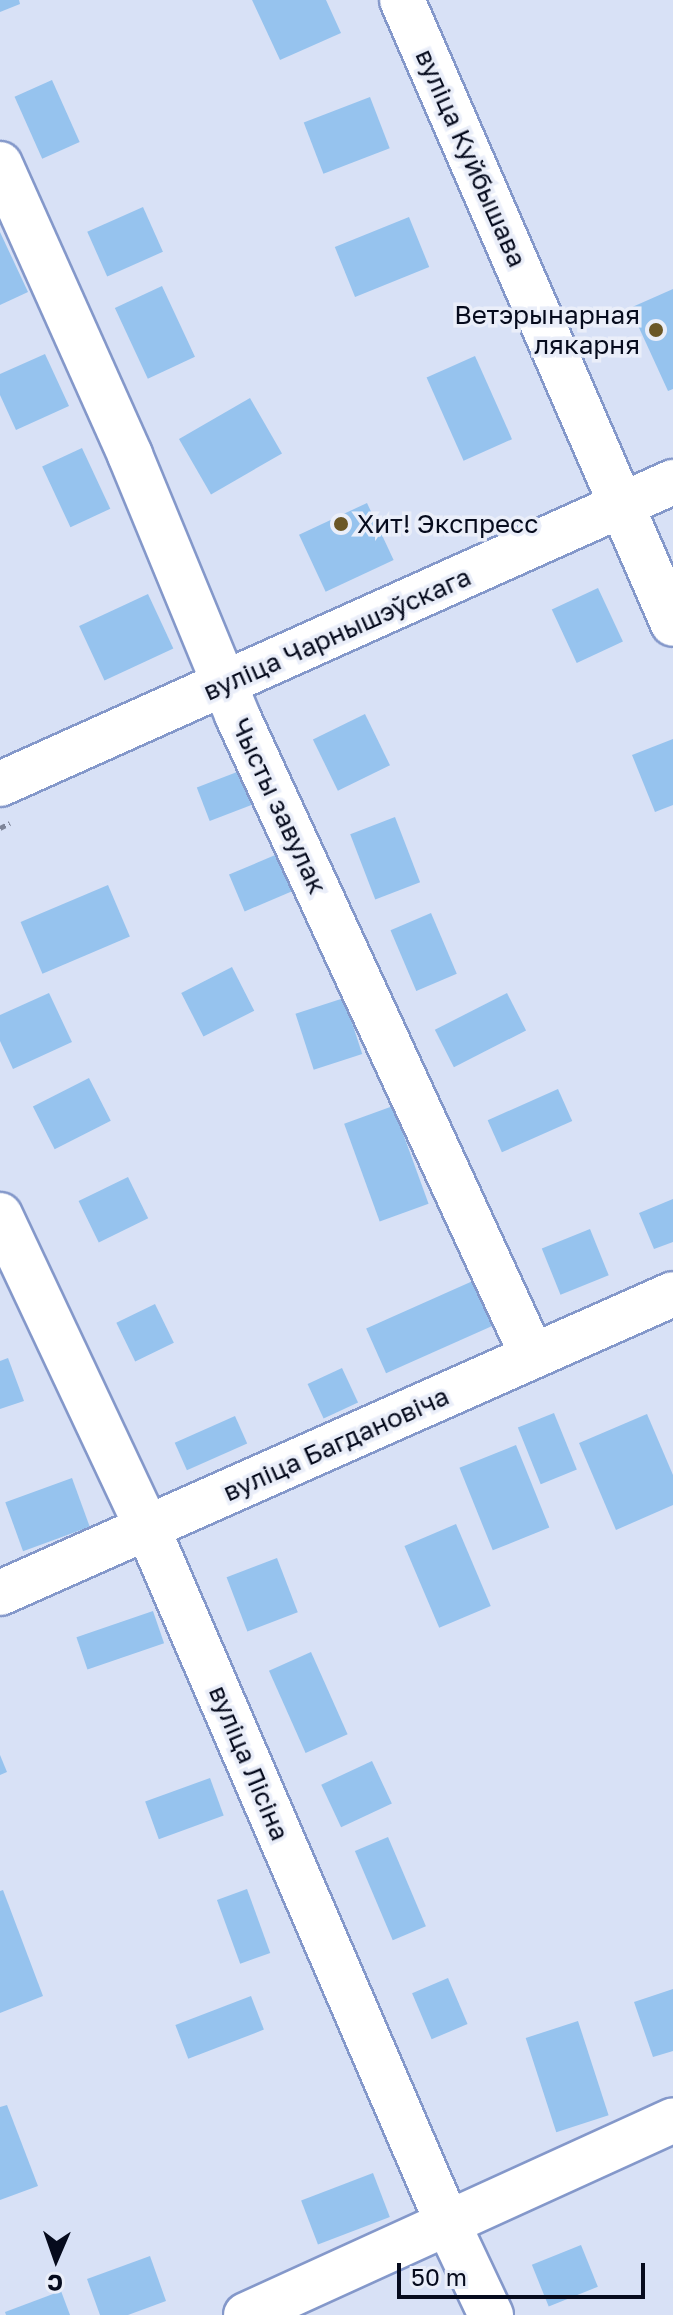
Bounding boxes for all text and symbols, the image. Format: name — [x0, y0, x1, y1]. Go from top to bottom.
street label: вуліца Куйбышава — [409, 44, 533, 272]
place label: Ветэрынарная лякарня — [454, 299, 640, 360]
marker: Ветэрынарная лякарня — [647, 321, 665, 339]
place label: Хит! Экспресс — [357, 508, 538, 540]
marker: Хит! Экспресс — [332, 515, 350, 533]
street label: вуліца Чарнышэўскага — [198, 561, 476, 707]
street label: Чысты завулак — [225, 713, 333, 899]
street label: вуліца Багдановіча — [218, 1380, 454, 1508]
street label: вуліца Лісіна — [202, 1681, 296, 1845]
north arrow — [16, 2219, 96, 2299]
scale bar — [401, 2247, 649, 2297]
text: 50 m — [411, 2262, 467, 2291]
text: С — [47, 2270, 63, 2297]

